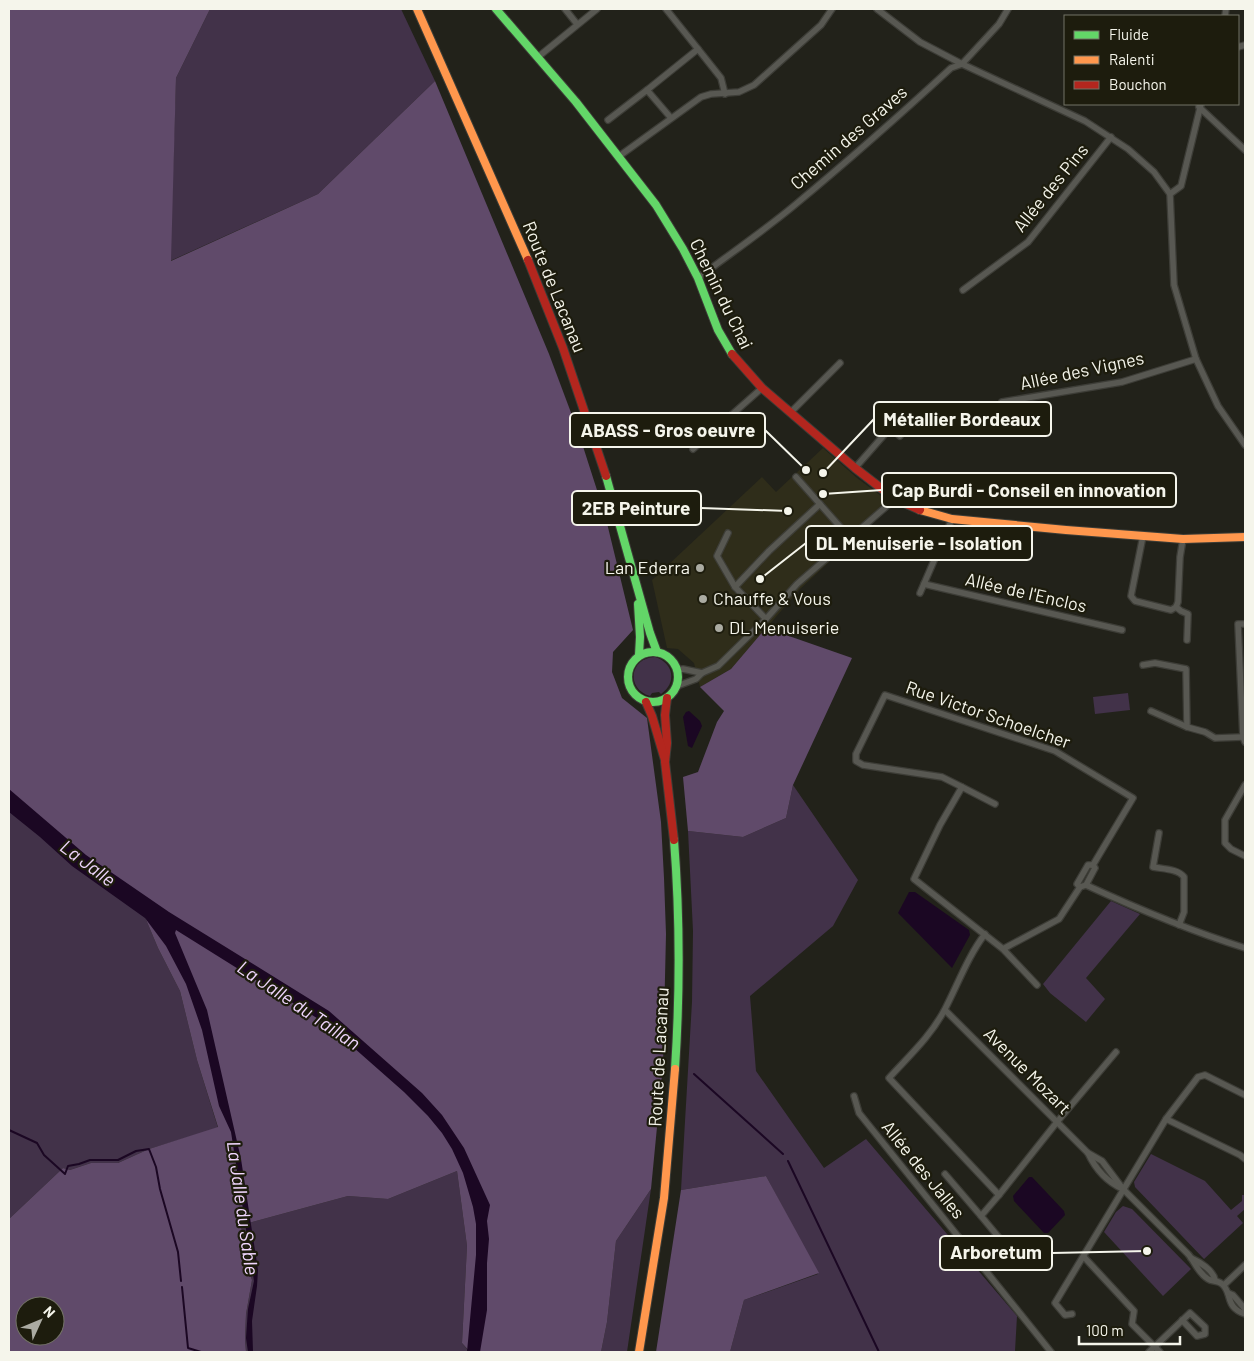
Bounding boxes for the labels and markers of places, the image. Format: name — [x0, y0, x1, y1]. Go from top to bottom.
callout: Métallier Bordeaux — [874, 402, 1051, 436]
callout: ABASS - Gros oeuvre — [570, 413, 765, 447]
callout: Cap Burdi - Conseil en innovation — [882, 473, 1176, 507]
callout: 2EB Peinture — [572, 491, 701, 525]
callout: DL Menuiserie - Isolation — [806, 526, 1032, 560]
place label: Lan Ederra — [605, 556, 690, 578]
marker: Lan Ederra — [694, 562, 706, 574]
place label: Chauffe & Vous — [713, 587, 831, 609]
marker: Chauffe & Vous — [697, 593, 709, 605]
place label: DL Menuiserie — [729, 616, 839, 638]
marker: DL Menuiserie — [713, 622, 725, 634]
callout: Arboretum — [940, 1236, 1052, 1270]

